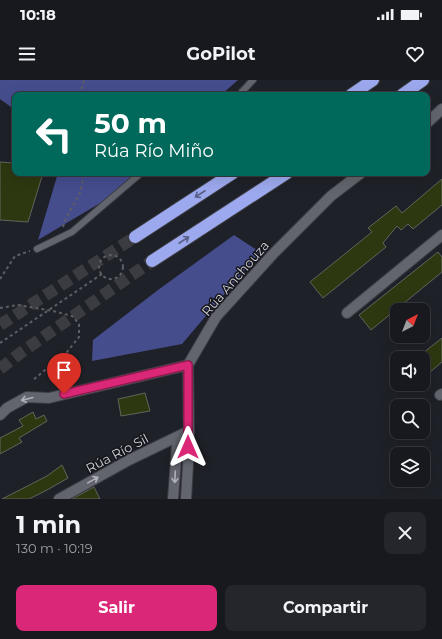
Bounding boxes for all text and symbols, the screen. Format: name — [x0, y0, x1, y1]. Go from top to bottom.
text: 10:18 — [20, 5, 56, 24]
icon: menu — [16, 43, 38, 65]
text: GoPilot — [186, 43, 256, 65]
icon: heart — [404, 43, 426, 65]
text: 50 m — [94, 106, 167, 140]
icon: left — [28, 108, 80, 160]
text: Rúa Río Miño — [94, 140, 214, 162]
one-way arrow — [194, 191, 206, 199]
one-way arrow — [178, 236, 189, 244]
street label: Rúa Anchouza — [198, 237, 272, 319]
north arrow — [390, 303, 430, 343]
map controls — [390, 303, 430, 487]
button: sound — [390, 351, 430, 391]
pin — [47, 353, 81, 394]
icon: arrive — [53, 359, 75, 381]
one-way arrow — [21, 395, 34, 403]
button: search — [390, 399, 430, 439]
position arrow — [167, 426, 209, 468]
street label: Rúa Río Sil — [83, 430, 151, 476]
button: layers — [390, 447, 430, 487]
one-way arrow — [171, 470, 178, 483]
one-way arrow — [87, 476, 99, 483]
text: 1 min — [16, 510, 81, 539]
button: close — [384, 512, 426, 554]
text: 130 m · 10:19 — [16, 540, 93, 556]
button: Salir — [16, 585, 217, 631]
button: Compartir — [225, 585, 426, 631]

